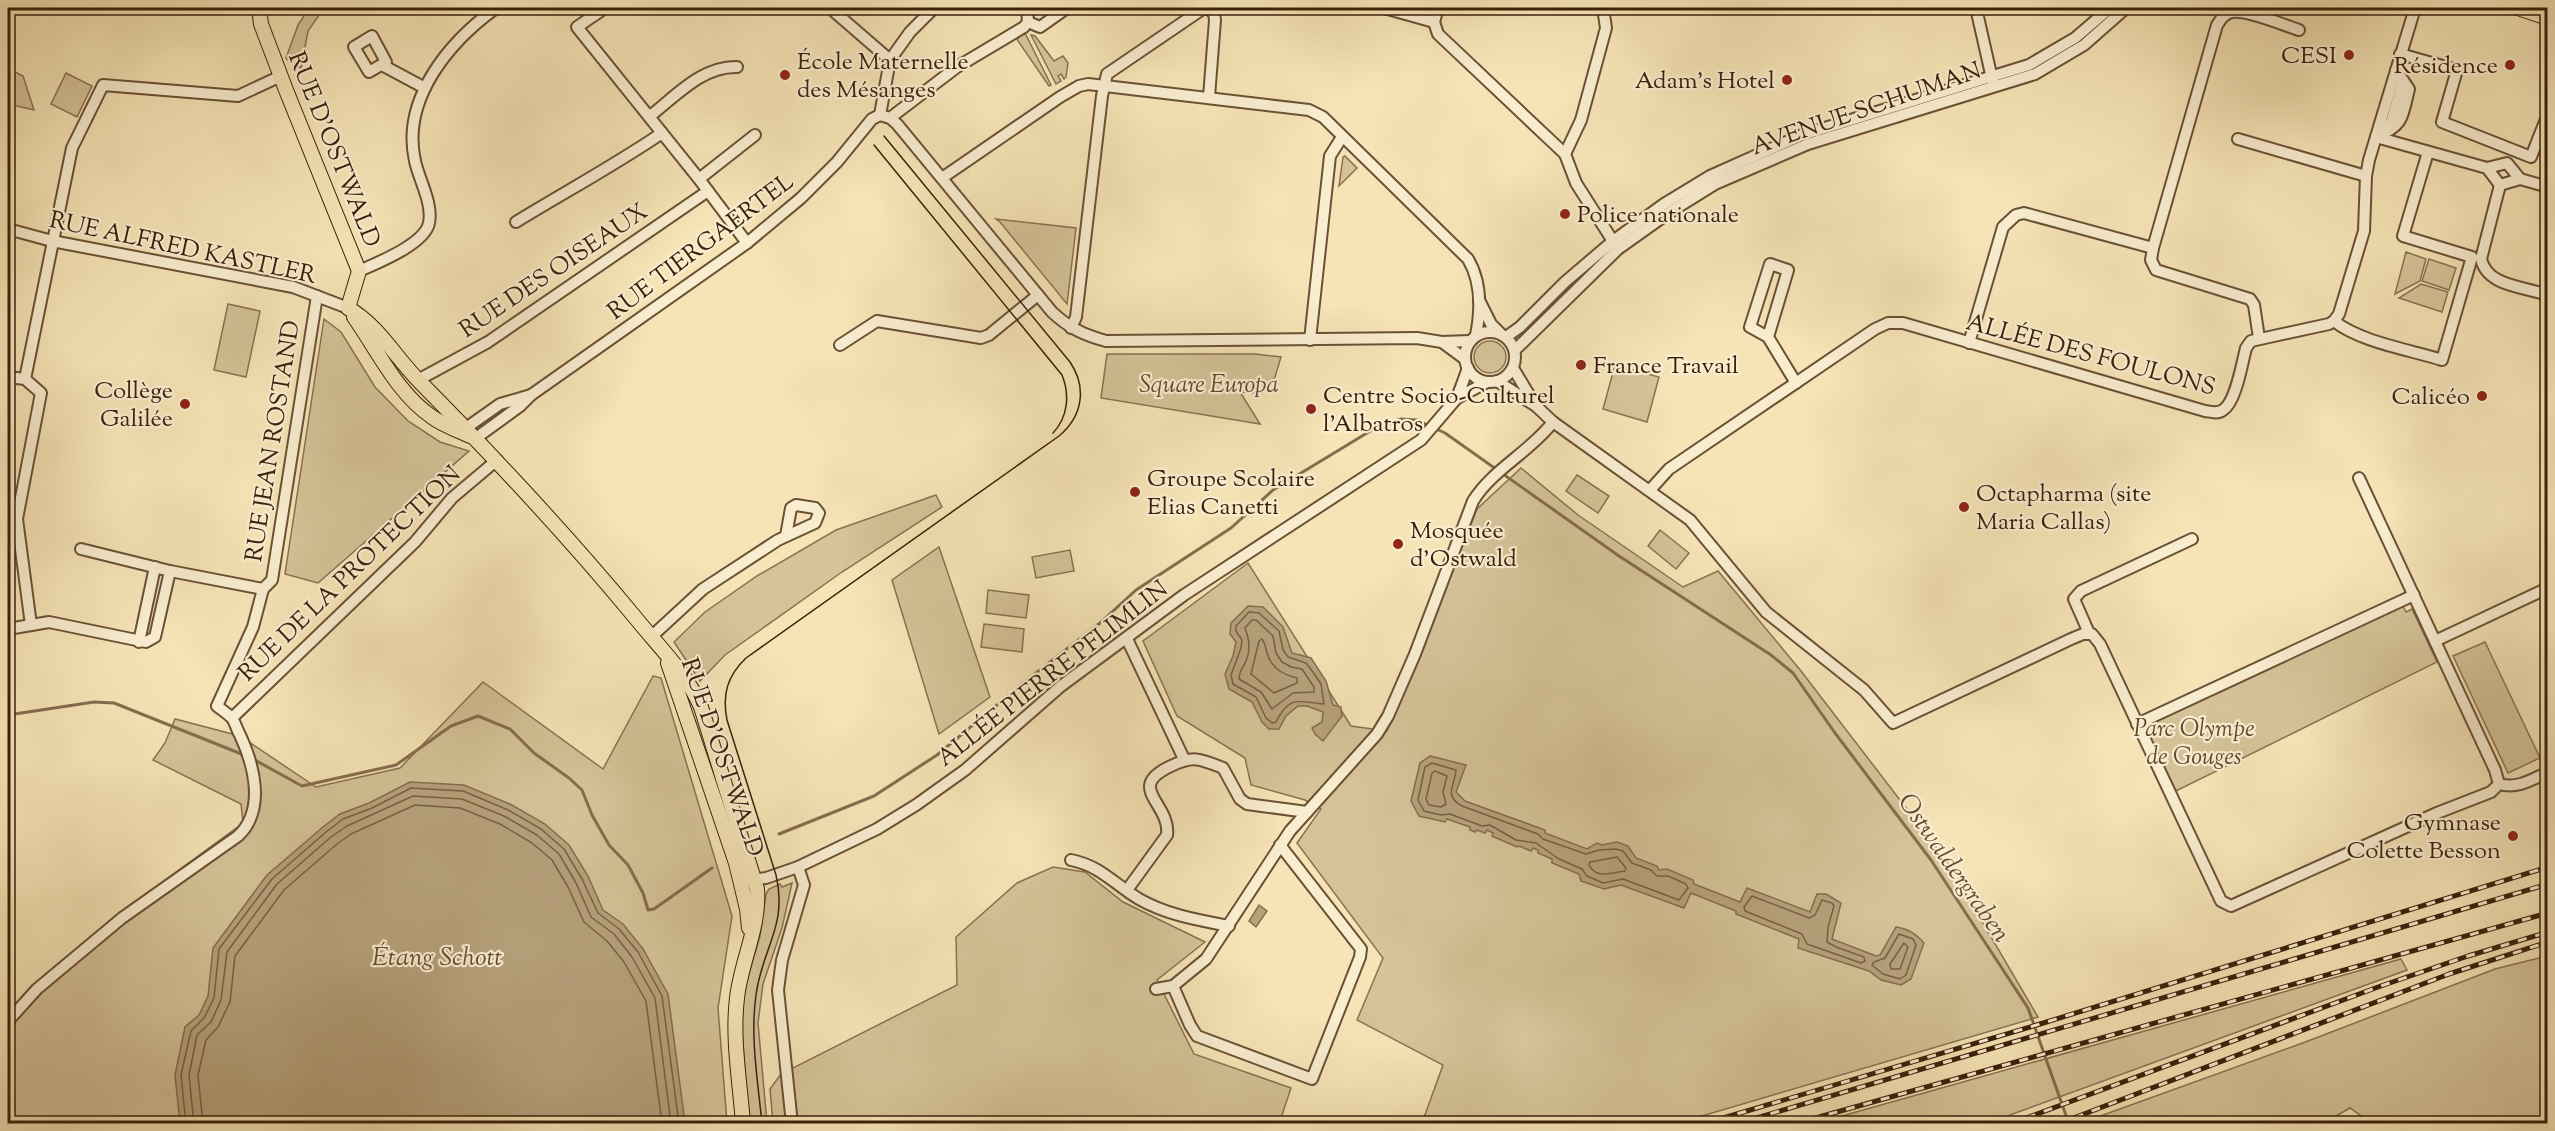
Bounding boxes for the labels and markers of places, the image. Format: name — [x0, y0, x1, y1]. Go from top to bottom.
place label: CESI — [2281, 40, 2337, 74]
place label: École Maternelle des Mésanges — [797, 46, 969, 108]
marker: CESI — [2342, 48, 2356, 62]
place label: Résidence — [2394, 50, 2498, 84]
marker: Résidence — [2503, 58, 2517, 72]
place label: Adam's Hotel — [1635, 65, 1775, 99]
marker: École Maternelle des Mésanges — [778, 68, 792, 82]
marker: Adam's Hotel — [1780, 73, 1794, 87]
place label: Police nationale — [1577, 199, 1739, 233]
marker: Police nationale — [1558, 207, 1572, 221]
place label: France Travail — [1593, 350, 1739, 384]
marker: France Travail — [1574, 358, 1588, 372]
place label: Collège Galilée — [94, 375, 173, 437]
place label: Centre Socio-Culturel l'Albatros — [1323, 380, 1555, 442]
place label: Calicéo — [2391, 381, 2470, 415]
marker: Calicéo — [2475, 389, 2489, 403]
marker: Collège Galilée — [178, 397, 192, 411]
marker: Centre Socio-Culturel l'Albatros — [1304, 402, 1318, 416]
place label: Groupe Scolaire Elias Canetti — [1147, 463, 1315, 525]
place label: Octapharma (site Maria Callas) — [1976, 478, 2151, 540]
marker: Groupe Scolaire Elias Canetti — [1128, 485, 1142, 499]
marker: Octapharma (site Maria Callas) — [1957, 500, 1971, 514]
place label: Mosquée d'Ostwald — [1410, 515, 1517, 577]
marker: Mosquée d'Ostwald — [1391, 537, 1405, 551]
place label: Gymnase Colette Besson — [2347, 807, 2501, 869]
marker: Gymnase Colette Besson — [2506, 829, 2520, 843]

